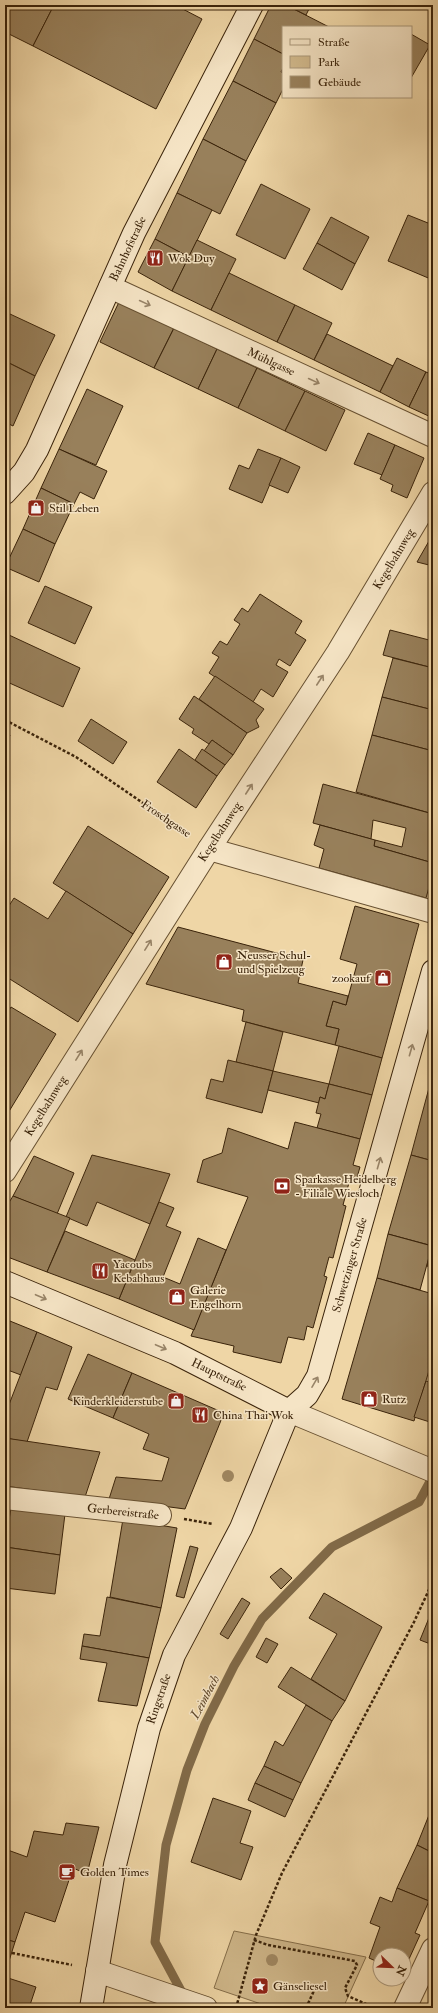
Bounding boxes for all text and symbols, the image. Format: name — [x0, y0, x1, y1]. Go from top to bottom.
legend — [282, 26, 412, 98]
text: Straße — [318, 35, 349, 50]
text: Park — [318, 55, 340, 70]
text: Gebäude — [318, 75, 361, 90]
street label: Bahnhofstraße — [106, 214, 150, 284]
restaurant icon: Wok Duy — [145, 248, 165, 268]
place label: Wok Duy — [167, 251, 215, 266]
one-way arrow — [139, 300, 151, 307]
street label: Mühlgasse — [245, 344, 297, 380]
one-way arrow — [308, 378, 320, 385]
shop icon: Stil Leben — [26, 498, 46, 518]
place label: Stil Leben — [49, 501, 99, 516]
street label: Kegelbahnweg — [370, 525, 419, 592]
one-way arrow — [316, 675, 324, 686]
one-way arrow — [245, 784, 253, 795]
street label: Froschgasse — [138, 797, 194, 841]
street label: Kegelbahnweg — [195, 798, 246, 865]
one-way arrow — [145, 939, 153, 951]
place label: Neusser Schul- und Spielzeug — [237, 948, 311, 977]
shop icon: Neusser Schul- und Spielzeug — [214, 952, 234, 972]
shop icon: zookauf — [373, 968, 393, 988]
place label: zookauf — [332, 971, 372, 986]
one-way arrow — [408, 1044, 415, 1057]
one-way arrow — [75, 1049, 83, 1061]
street label: Kegelbahnweg — [21, 1072, 71, 1139]
one-way arrow — [376, 1157, 383, 1170]
place label: Sparkasse Heidelberg - Filiale Wiesloch — [295, 1172, 398, 1201]
bank icon: Sparkasse Heidelberg - Filiale Wiesloch — [272, 1176, 292, 1196]
street label: Schwetzinger Straße — [329, 1216, 371, 1314]
place label: Yacoubs Kebabhaus — [113, 1257, 164, 1286]
restaurant icon: Yacoubs Kebabhaus — [90, 1261, 110, 1281]
place label: Galerie Engelhorn — [190, 1283, 242, 1312]
shop icon: Galerie Engelhorn — [167, 1287, 187, 1307]
one-way arrow — [34, 1294, 46, 1301]
one-way arrow — [154, 1344, 166, 1352]
street label: Hauptstraße — [189, 1355, 249, 1395]
one-way arrow — [311, 1376, 319, 1388]
shop icon: Rutz — [359, 1389, 379, 1409]
shop icon: Kinderkleiderstube — [166, 1391, 186, 1411]
place label: Rutz — [382, 1392, 407, 1407]
place label: Kinderkleiderstube — [73, 1394, 163, 1409]
restaurant icon: China Thai Wok — [190, 1405, 210, 1425]
place label: China Thai Wok — [213, 1408, 294, 1423]
street label: Gerbereistraße — [86, 1501, 160, 1523]
street label: Ringstraße — [143, 1672, 175, 1726]
water label: Leimbach — [186, 1672, 223, 1722]
cafe icon: Golden Times — [57, 1862, 77, 1882]
place label: Golden Times — [80, 1865, 149, 1880]
north arrow — [372, 1947, 412, 1987]
text: N — [392, 1963, 409, 1979]
place icon: Gänseliesel — [250, 1976, 270, 1996]
place label: Gänseliesel — [273, 1979, 327, 1994]

